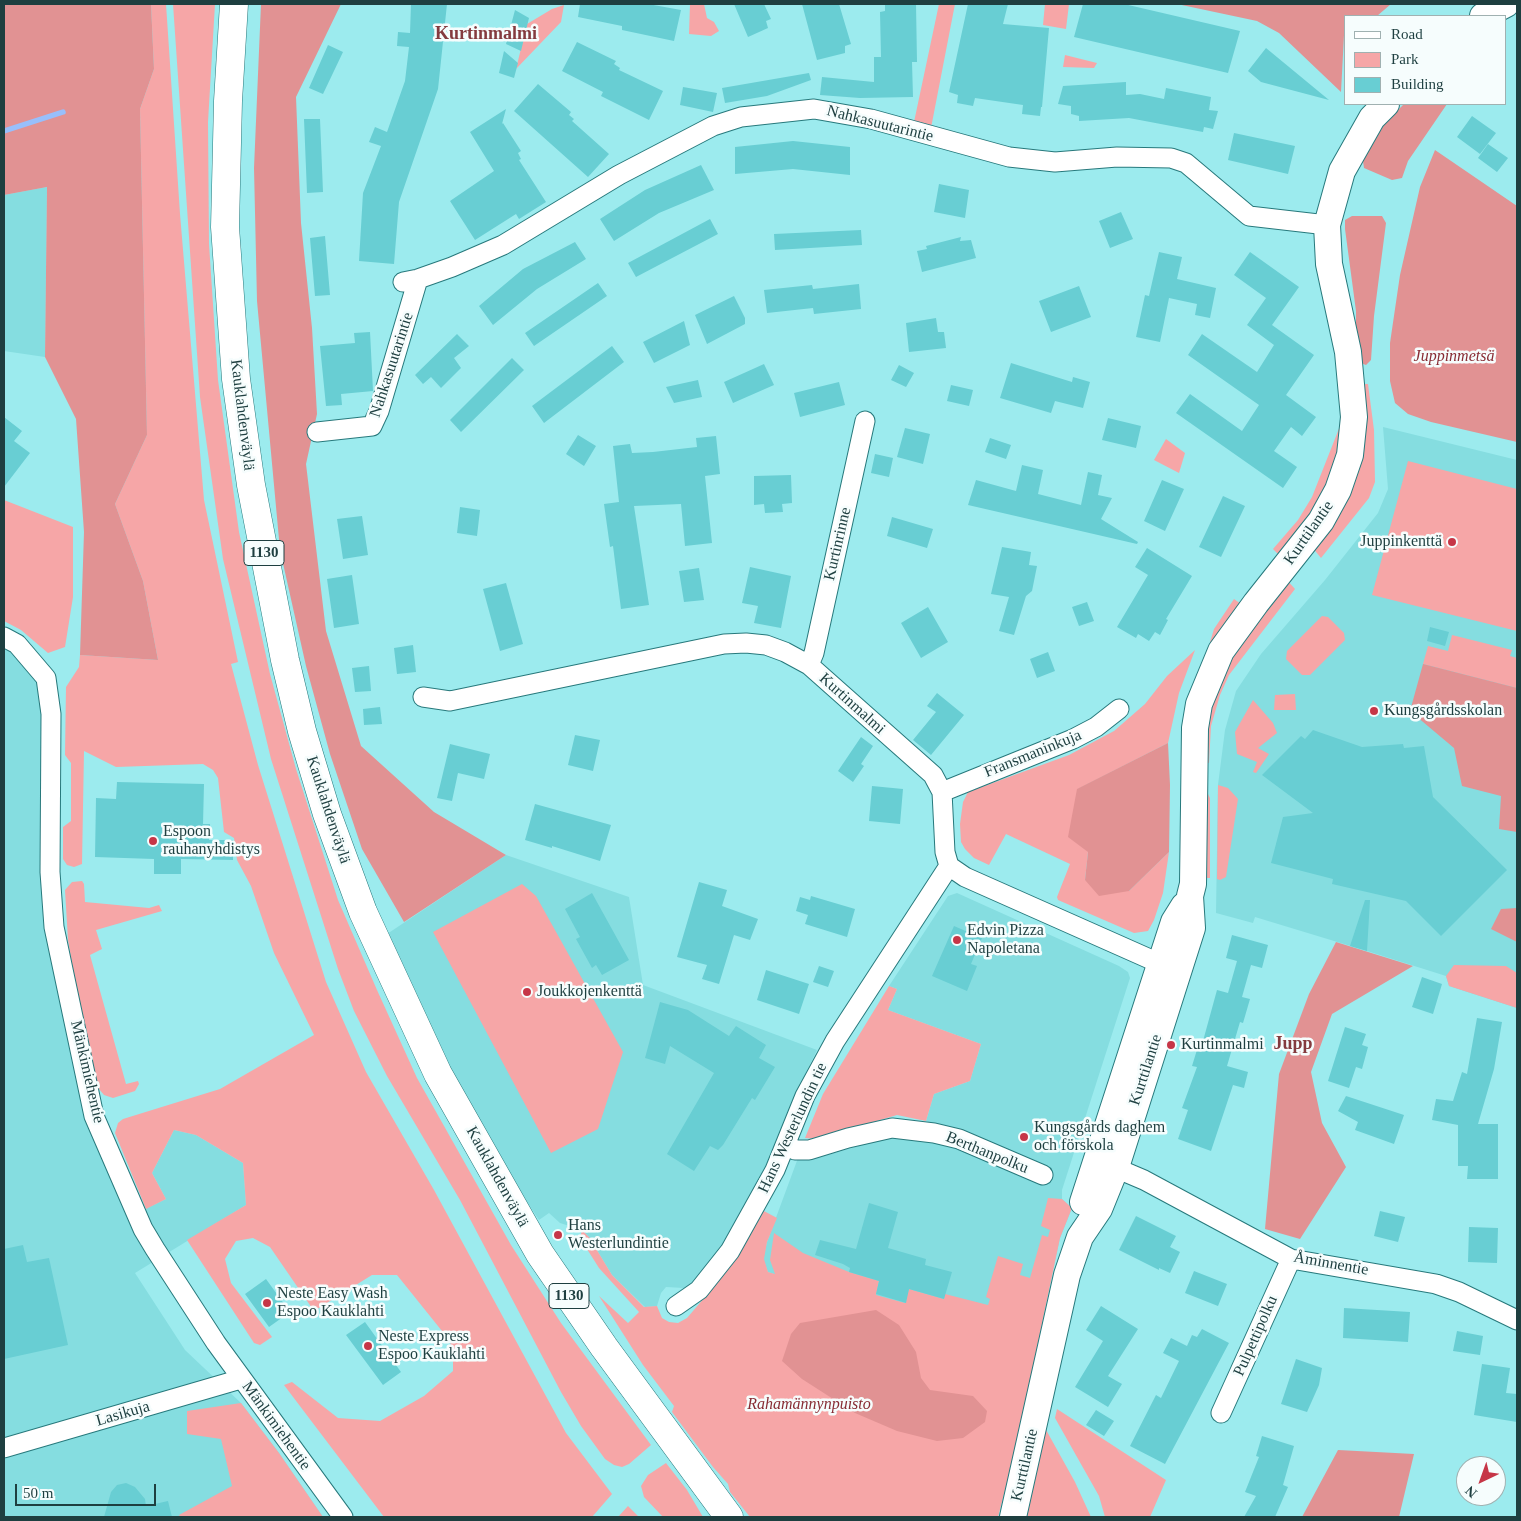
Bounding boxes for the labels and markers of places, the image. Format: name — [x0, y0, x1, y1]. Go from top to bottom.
place label: Juppinkenttä — [1360, 532, 1442, 552]
marker: Juppinkenttä — [1446, 536, 1458, 548]
place label: Kungsgårdsskolan — [1384, 701, 1502, 721]
marker: Kungsgårdsskolan — [1368, 705, 1380, 717]
place label: Espoon rauhanyhdistys — [163, 822, 260, 860]
marker: Espoon rauhanyhdistys — [147, 835, 159, 847]
place label: Edvin Pizza Napoletana — [967, 921, 1044, 959]
marker: Edvin Pizza Napoletana — [951, 934, 963, 946]
place label: Joukkojenkenttä — [537, 982, 642, 1002]
marker: Joukkojenkenttä — [521, 986, 533, 998]
place label: Kurtinmalmi — [1181, 1035, 1264, 1055]
marker: Kurtinmalmi — [1165, 1039, 1177, 1051]
place label: Kungsgårds daghem och förskola — [1034, 1118, 1165, 1156]
marker: Kungsgårds daghem och förskola — [1018, 1131, 1030, 1143]
place label: Hans Westerlundintie — [568, 1216, 669, 1254]
marker: Hans Westerlundintie — [552, 1229, 564, 1241]
place label: Neste Easy Wash Espoo Kauklahti — [277, 1284, 388, 1322]
marker: Neste Easy Wash Espoo Kauklahti — [261, 1297, 273, 1309]
place label: Neste Express Espoo Kauklahti — [378, 1327, 485, 1365]
marker: Neste Express Espoo Kauklahti — [362, 1340, 374, 1352]

